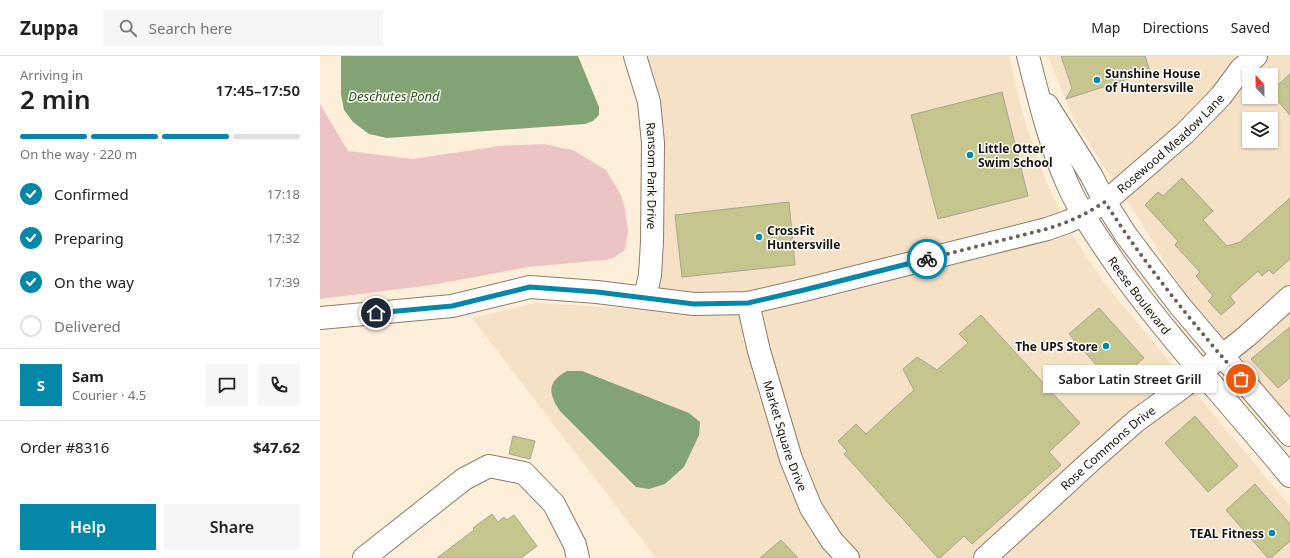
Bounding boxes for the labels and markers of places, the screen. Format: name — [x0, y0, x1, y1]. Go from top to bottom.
place label: Sunshine House of Huntersville — [1105, 65, 1200, 96]
marker: Sunshine House of Huntersville — [1092, 75, 1102, 85]
place label: Little Otter Swim School — [978, 140, 1052, 171]
marker: Little Otter Swim School — [965, 150, 975, 160]
place label: CrossFit Huntersville — [767, 222, 840, 253]
marker: CrossFit Huntersville — [754, 232, 764, 242]
pin — [359, 296, 393, 330]
place label: The UPS Store — [1015, 338, 1098, 355]
marker: The UPS Store — [1101, 341, 1111, 351]
pin — [1224, 362, 1258, 396]
callout: Sabor Latin Street Grill — [1043, 365, 1217, 393]
place label: TEAL Fitness — [1190, 525, 1264, 542]
marker: TEAL Fitness — [1267, 528, 1277, 538]

